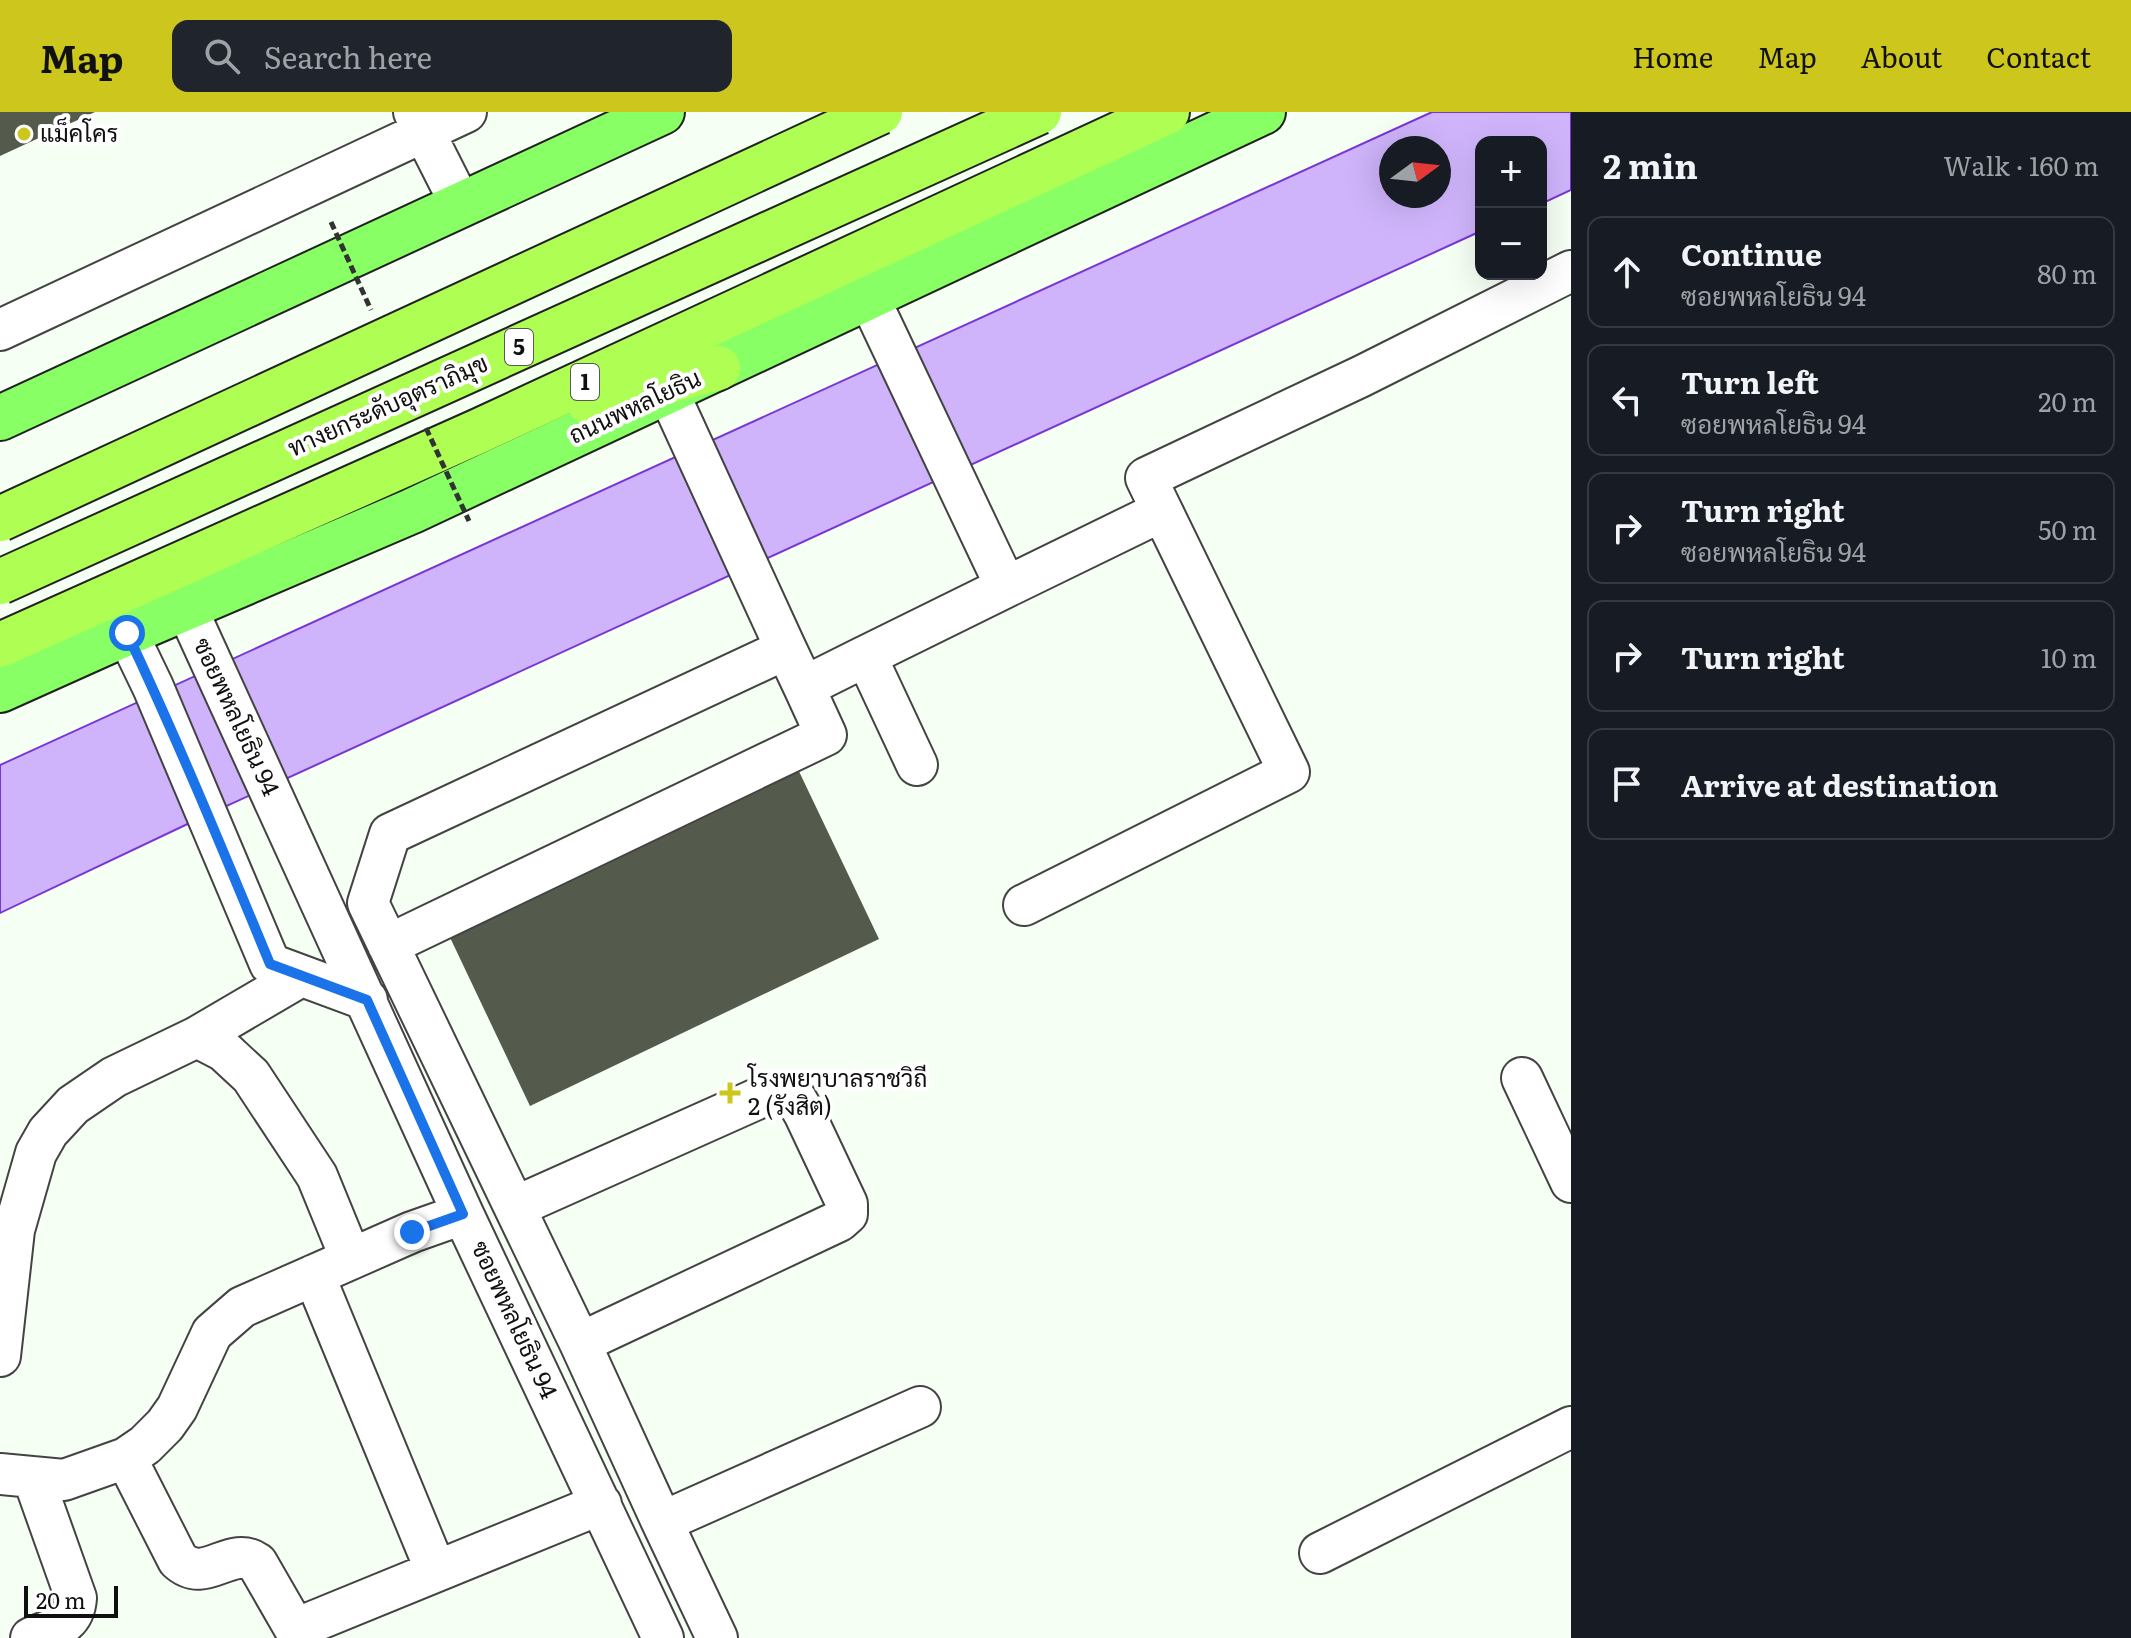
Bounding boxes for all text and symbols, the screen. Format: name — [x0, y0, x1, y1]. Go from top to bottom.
search box — [172, 20, 732, 92]
text: Map — [40, 28, 124, 85]
icon: search — [200, 34, 244, 78]
text: Search here — [264, 34, 432, 78]
text: Home — [1632, 35, 1713, 77]
text: Map — [1757, 35, 1817, 77]
text: About — [1861, 35, 1942, 77]
text: Contact — [1986, 35, 2091, 77]
place label: แม็คโคร — [40, 114, 118, 149]
marker: แม็คโคร — [15, 125, 33, 143]
north arrow — [1379, 136, 1451, 208]
map controls — [1475, 136, 1547, 280]
button: + — [1475, 136, 1547, 208]
text: 2 min — [1603, 139, 1698, 189]
text: Walk · 160 m — [1943, 145, 2099, 184]
button: − — [1475, 208, 1547, 280]
text: Continue — [1681, 231, 1822, 275]
icon: ahead — [1605, 250, 1649, 294]
text: 80 m — [2037, 253, 2097, 292]
text: ซอยพหลโยธิน 94 — [1681, 275, 1866, 314]
road number: 5 — [505, 329, 533, 365]
street label: ทางยกระดับอุตราภิมุข — [281, 344, 493, 464]
street label: ถนนพหลโยธิน — [562, 359, 706, 451]
text: Turn left — [1681, 359, 1819, 403]
road number: 1 — [571, 364, 599, 400]
icon: left — [1605, 378, 1649, 422]
text: 20 m — [2038, 381, 2097, 420]
text: ซอยพหลโยธิน 94 — [1681, 403, 1866, 442]
text: Turn right — [1681, 487, 1845, 531]
icon: right — [1605, 506, 1649, 550]
text: 50 m — [2038, 509, 2097, 548]
text: ซอยพหลโยธิน 94 — [1681, 531, 1866, 570]
route start — [109, 615, 145, 651]
street label: ซอยพหลโยธิน 94 — [186, 631, 290, 801]
icon: right — [1605, 634, 1649, 678]
text: Turn right — [1681, 634, 1845, 678]
text: 10 m — [2041, 637, 2097, 676]
icon: arrive — [1605, 762, 1649, 806]
text: Arrive at destination — [1681, 762, 1998, 806]
place label: โรงพยาบาลราชวิถี 2 (รังสิต) — [746, 1059, 927, 1122]
marker: โรงพยาบาลราชวิถี 2 (รังสิต) — [719, 1082, 741, 1104]
route end — [394, 1214, 430, 1250]
street label: ซอยพหลโยธิน 94 — [464, 1234, 568, 1404]
scale bar — [24, 1582, 118, 1618]
text: 20 m — [36, 1583, 86, 1616]

